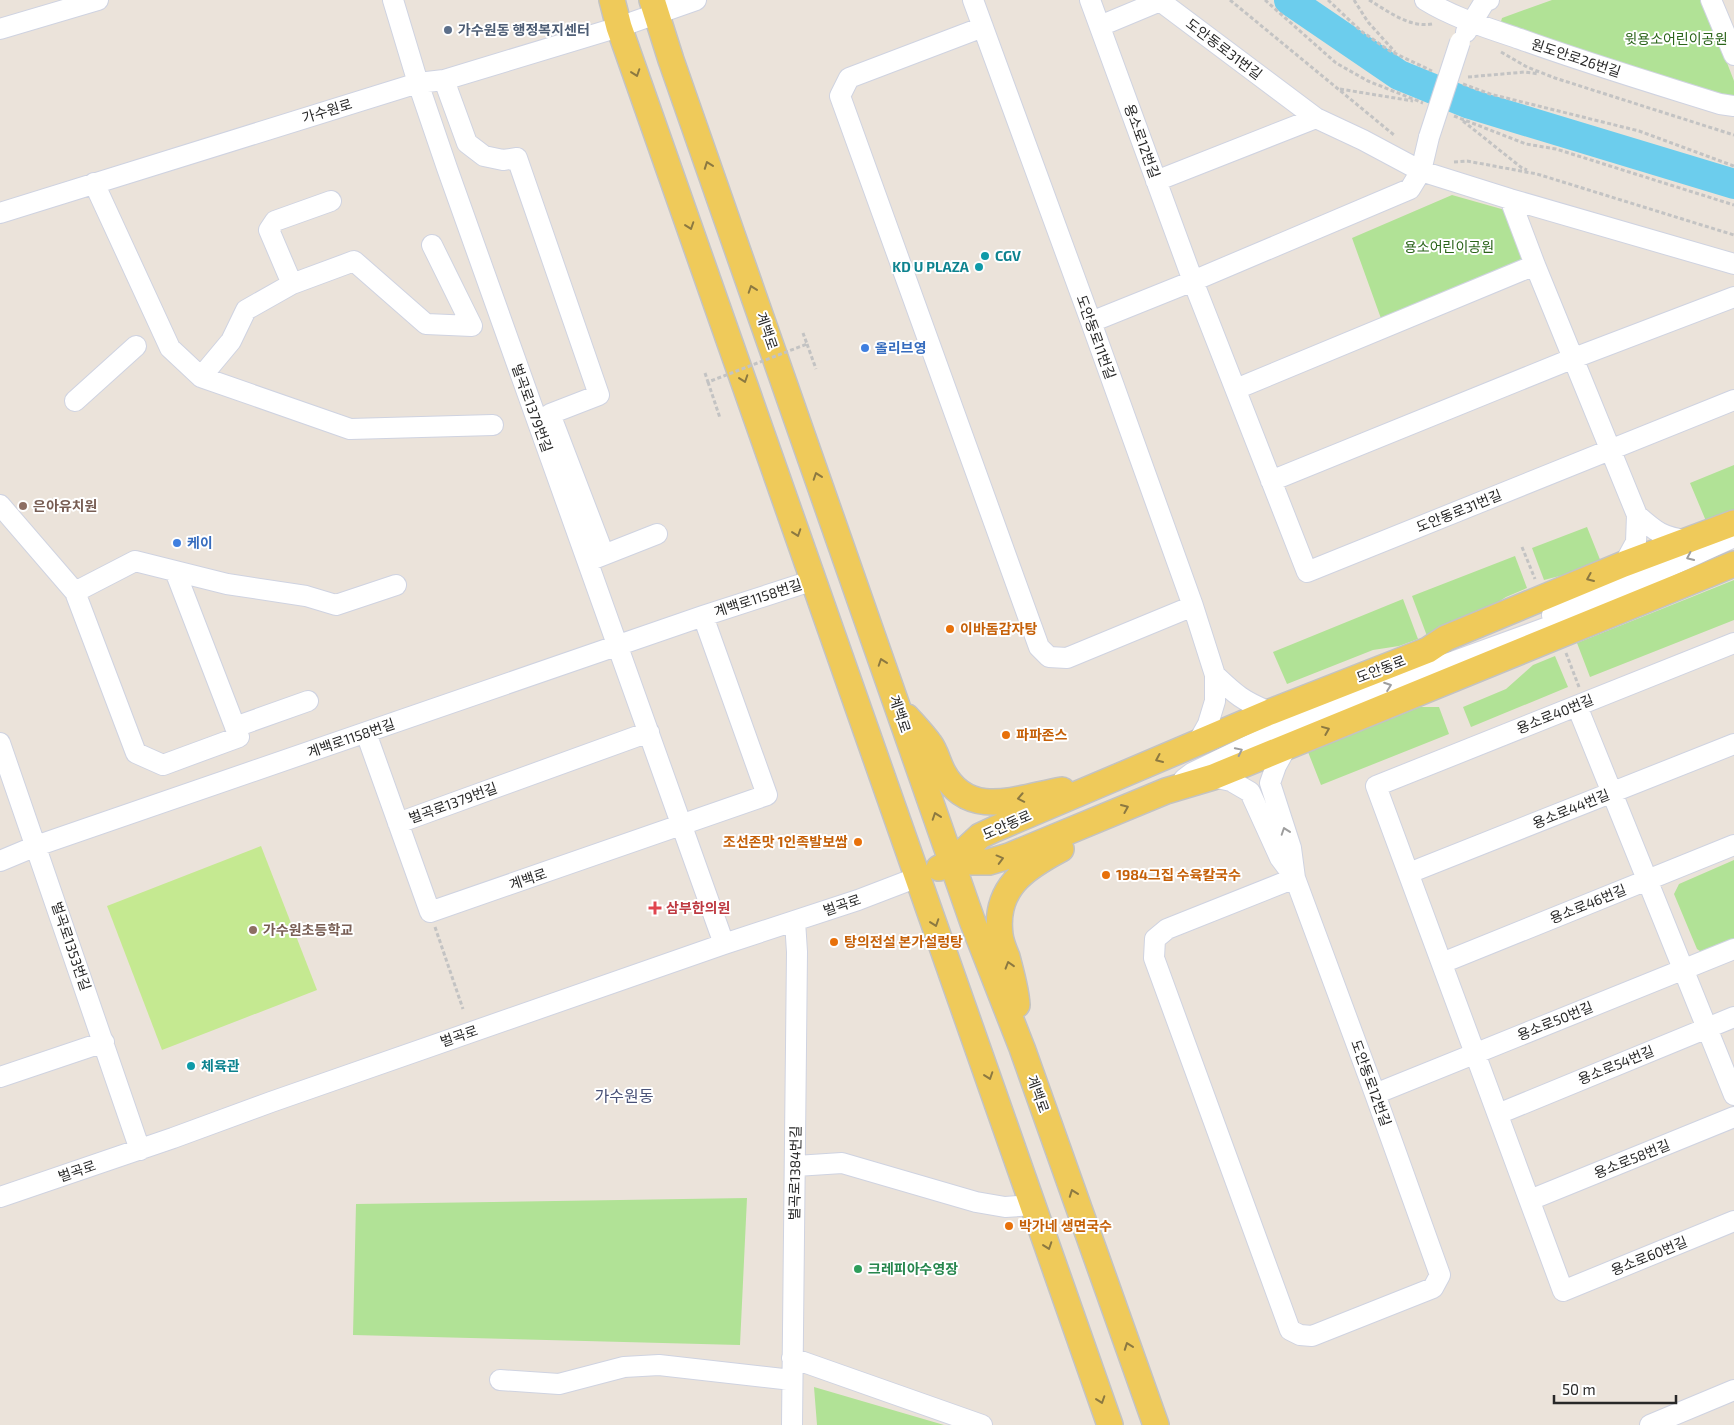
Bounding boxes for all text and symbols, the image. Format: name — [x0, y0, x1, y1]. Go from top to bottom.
street label: 도안동로31번길 — [1183, 15, 1266, 83]
place label: 가수원동 행정복지센터 — [458, 21, 590, 38]
marker: 가수원동 행정복지센터 — [442, 24, 454, 36]
park label: 윗용소어린이공원 — [1624, 30, 1728, 47]
street label: 원도안로26번길 — [1529, 35, 1623, 80]
one-way arrow — [630, 68, 640, 76]
street label: 가수원로 — [300, 95, 354, 126]
street label: 용소로12번길 — [1121, 101, 1164, 180]
one-way arrow — [704, 161, 714, 170]
one-way arrow — [684, 221, 694, 230]
park label: 용소어린이공원 — [1404, 238, 1494, 255]
place label: CGV — [995, 247, 1021, 264]
marker: CGV — [979, 250, 991, 262]
place label: KD U PLAZA — [892, 258, 970, 275]
marker: KD U PLAZA — [973, 261, 985, 273]
one-way arrow — [748, 286, 758, 294]
street label: 도안동로11번길 — [1073, 292, 1120, 381]
street label: 계백로 — [753, 310, 782, 352]
place label: 올리브영 — [875, 339, 927, 356]
marker: 올리브영 — [859, 342, 871, 354]
street label: 벌곡로1379번길 — [509, 361, 556, 454]
one-way arrow — [738, 374, 748, 383]
one-way arrow — [813, 472, 823, 481]
street label: 도안동로31번길 — [1414, 486, 1504, 535]
place label: 은아유치원 — [33, 497, 97, 514]
marker: 은아유치원 — [17, 500, 29, 512]
one-way arrow — [792, 528, 802, 536]
place label: 케이 — [187, 534, 213, 551]
marker: 케이 — [171, 537, 183, 549]
one-way arrow — [1686, 551, 1695, 561]
one-way arrow — [1587, 573, 1595, 583]
street label: 계백로1158번길 — [712, 575, 804, 620]
place label: 이바돔감자탕 — [960, 620, 1037, 637]
marker: 이바돔감자탕 — [944, 623, 956, 635]
street label: 도안동로 — [1354, 651, 1408, 686]
one-way arrow — [878, 659, 888, 667]
one-way arrow — [1383, 681, 1391, 691]
street label: 용소로40번길 — [1514, 690, 1596, 737]
street label: 계백로 — [886, 693, 915, 735]
street label: 계백로1158번길 — [305, 715, 397, 760]
place label: 파파존스 — [1016, 726, 1068, 743]
one-way arrow — [1321, 726, 1330, 737]
marker: 파파존스 — [1000, 729, 1012, 741]
one-way arrow — [1234, 746, 1243, 757]
one-way arrow — [1155, 753, 1164, 764]
street label: 벌곡로1379번길 — [406, 779, 499, 826]
street label: 용소로44번길 — [1530, 785, 1612, 832]
one-way arrow — [1017, 792, 1025, 803]
one-way arrow — [1121, 804, 1129, 814]
street label: 도안동로 — [980, 806, 1034, 843]
one-way arrow — [932, 812, 942, 821]
one-way arrow — [1281, 827, 1291, 835]
place label: 조선존맛 1인족발보쌈 — [723, 833, 848, 850]
marker: 조선존맛 1인족발보쌈 — [852, 836, 864, 848]
one-way arrow — [996, 854, 1004, 864]
street label: 계백로 — [507, 864, 549, 893]
place label: 1984그집 수육칼국수 — [1116, 866, 1241, 883]
marker: 1984그집 수육칼국수 — [1100, 869, 1112, 881]
street label: 용소로46번길 — [1547, 880, 1629, 927]
street label: 벌곡로 — [821, 890, 863, 919]
street label: 벌곡로1353번길 — [48, 899, 95, 993]
place label: 삼부한의원 — [666, 899, 730, 916]
marker: 삼부한의원 — [648, 901, 662, 915]
one-way arrow — [929, 918, 939, 927]
place label: 가수원초등학교 — [263, 921, 353, 938]
marker: 가수원초등학교 — [247, 924, 259, 936]
place label: 탕의전설 본가설렁탕 — [844, 933, 963, 950]
marker: 탕의전설 본가설렁탕 — [828, 936, 840, 948]
one-way arrow — [1005, 962, 1015, 970]
street label: 용소로50번길 — [1514, 998, 1595, 1043]
street label: 벌곡로 — [438, 1021, 480, 1050]
street label: 도안동로12번길 — [1348, 1037, 1395, 1128]
street label: 용소로54번길 — [1575, 1042, 1656, 1087]
place label: 체육관 — [201, 1057, 240, 1074]
marker: 체육관 — [185, 1060, 197, 1072]
one-way arrow — [983, 1072, 993, 1080]
street label: 계백로 — [1024, 1073, 1053, 1115]
district label: 가수원동 — [595, 1086, 654, 1105]
street label: 벌곡로1384번길 — [785, 1125, 804, 1221]
street label: 용소로58번길 — [1591, 1136, 1672, 1181]
street label: 벌곡로 — [56, 1156, 98, 1185]
one-way arrow — [1069, 1189, 1079, 1198]
place label: 박가네 생면국수 — [1019, 1217, 1112, 1234]
marker: 박가네 생면국수 — [1003, 1220, 1015, 1232]
street label: 용소로60번길 — [1608, 1233, 1689, 1279]
one-way arrow — [1042, 1241, 1052, 1250]
place label: 크레피아수영장 — [868, 1260, 958, 1277]
marker: 크레피아수영장 — [852, 1263, 864, 1275]
one-way arrow — [1124, 1342, 1134, 1351]
scale bar — [1554, 1372, 1676, 1404]
text: 50 m — [1562, 1380, 1596, 1398]
one-way arrow — [1095, 1395, 1105, 1403]

